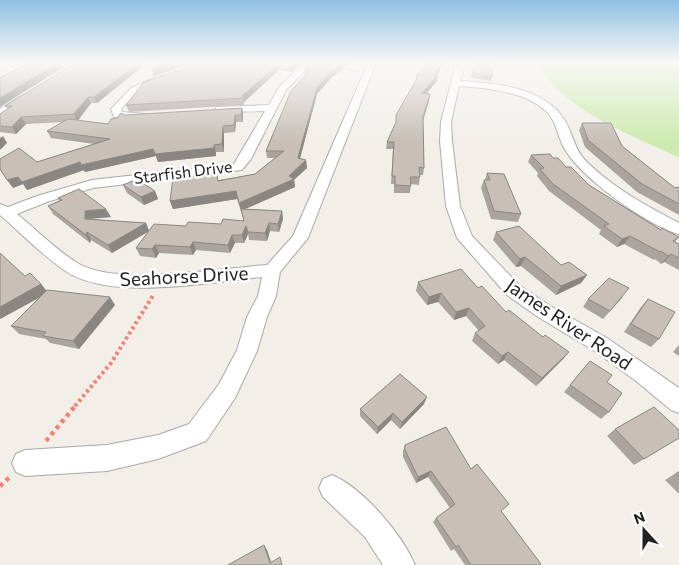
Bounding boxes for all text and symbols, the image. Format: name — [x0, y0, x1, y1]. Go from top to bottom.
street label: Starfish Drive — [133, 156, 233, 187]
street label: Seahorse Drive — [119, 261, 249, 290]
street label: James River Road — [502, 273, 637, 374]
north arrow — [619, 505, 669, 555]
text: N — [631, 508, 647, 527]

